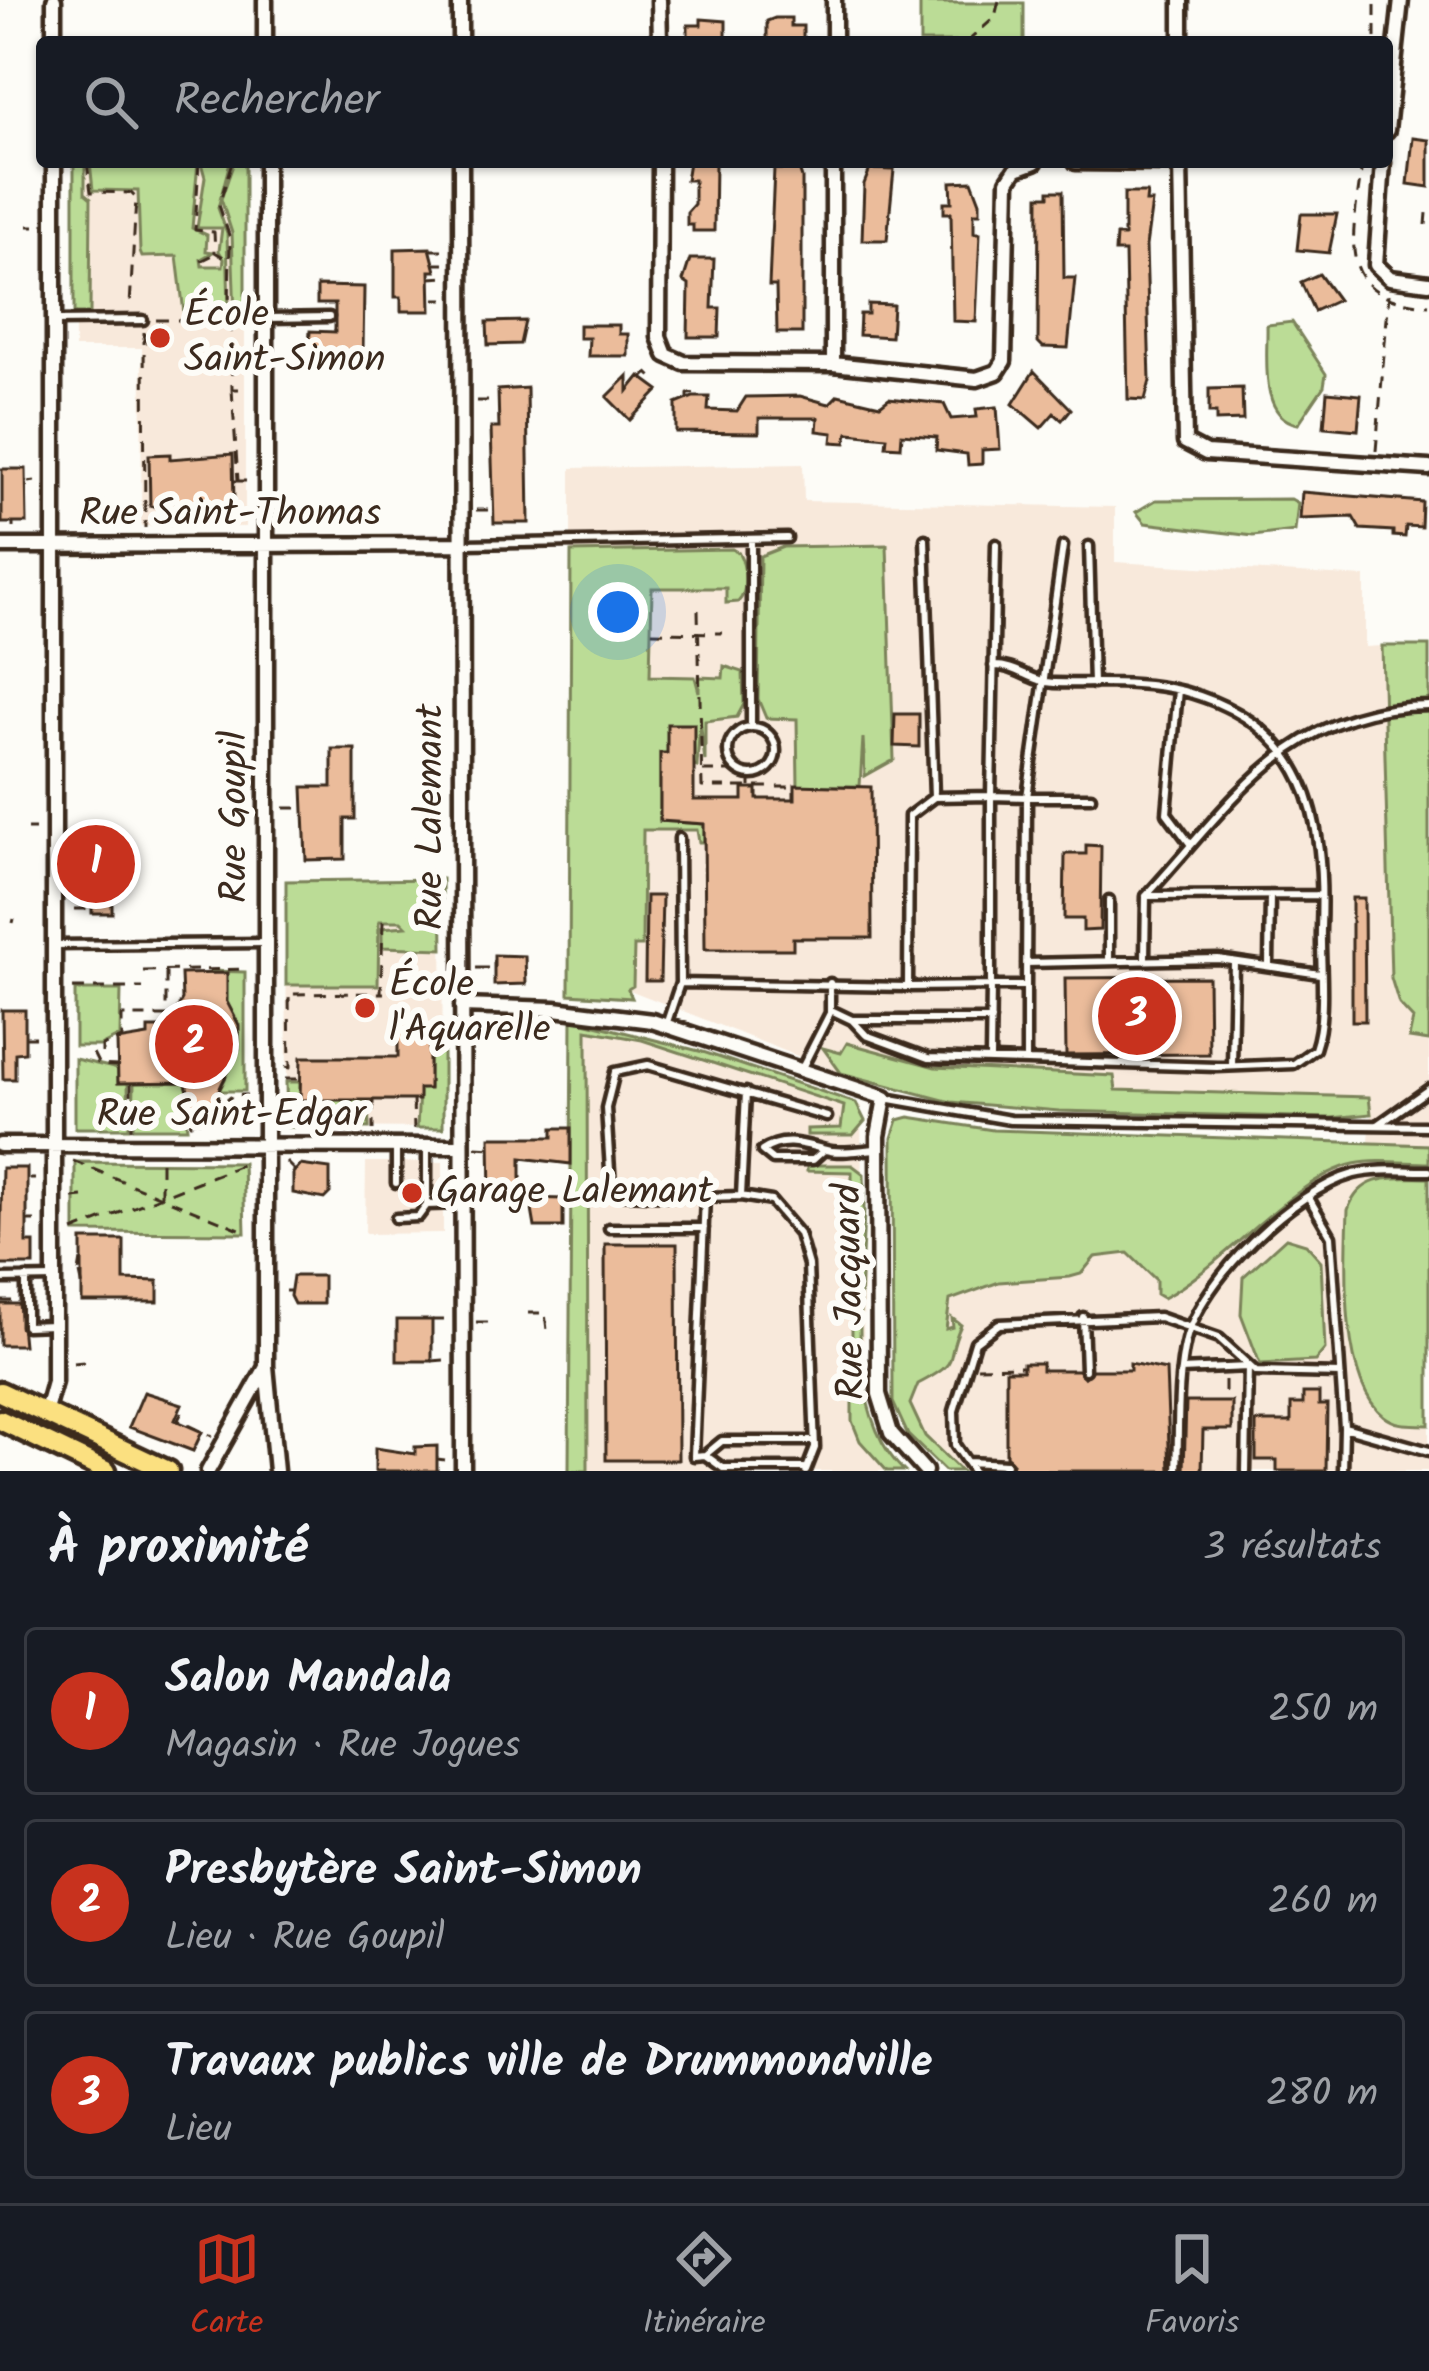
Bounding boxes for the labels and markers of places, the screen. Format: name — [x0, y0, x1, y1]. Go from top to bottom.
place label: École Saint-Simon — [184, 285, 386, 392]
marker: École Saint-Simon — [147, 325, 173, 351]
pin: 1 — [57, 819, 135, 909]
place label: École l'Aquarelle — [389, 955, 551, 1062]
pin: 3 — [1098, 971, 1176, 1061]
marker: École l'Aquarelle — [352, 995, 378, 1021]
pin: 2 — [155, 999, 233, 1089]
place label: Garage Lalemant — [436, 1162, 714, 1224]
marker: Garage Lalemant — [399, 1180, 425, 1206]

